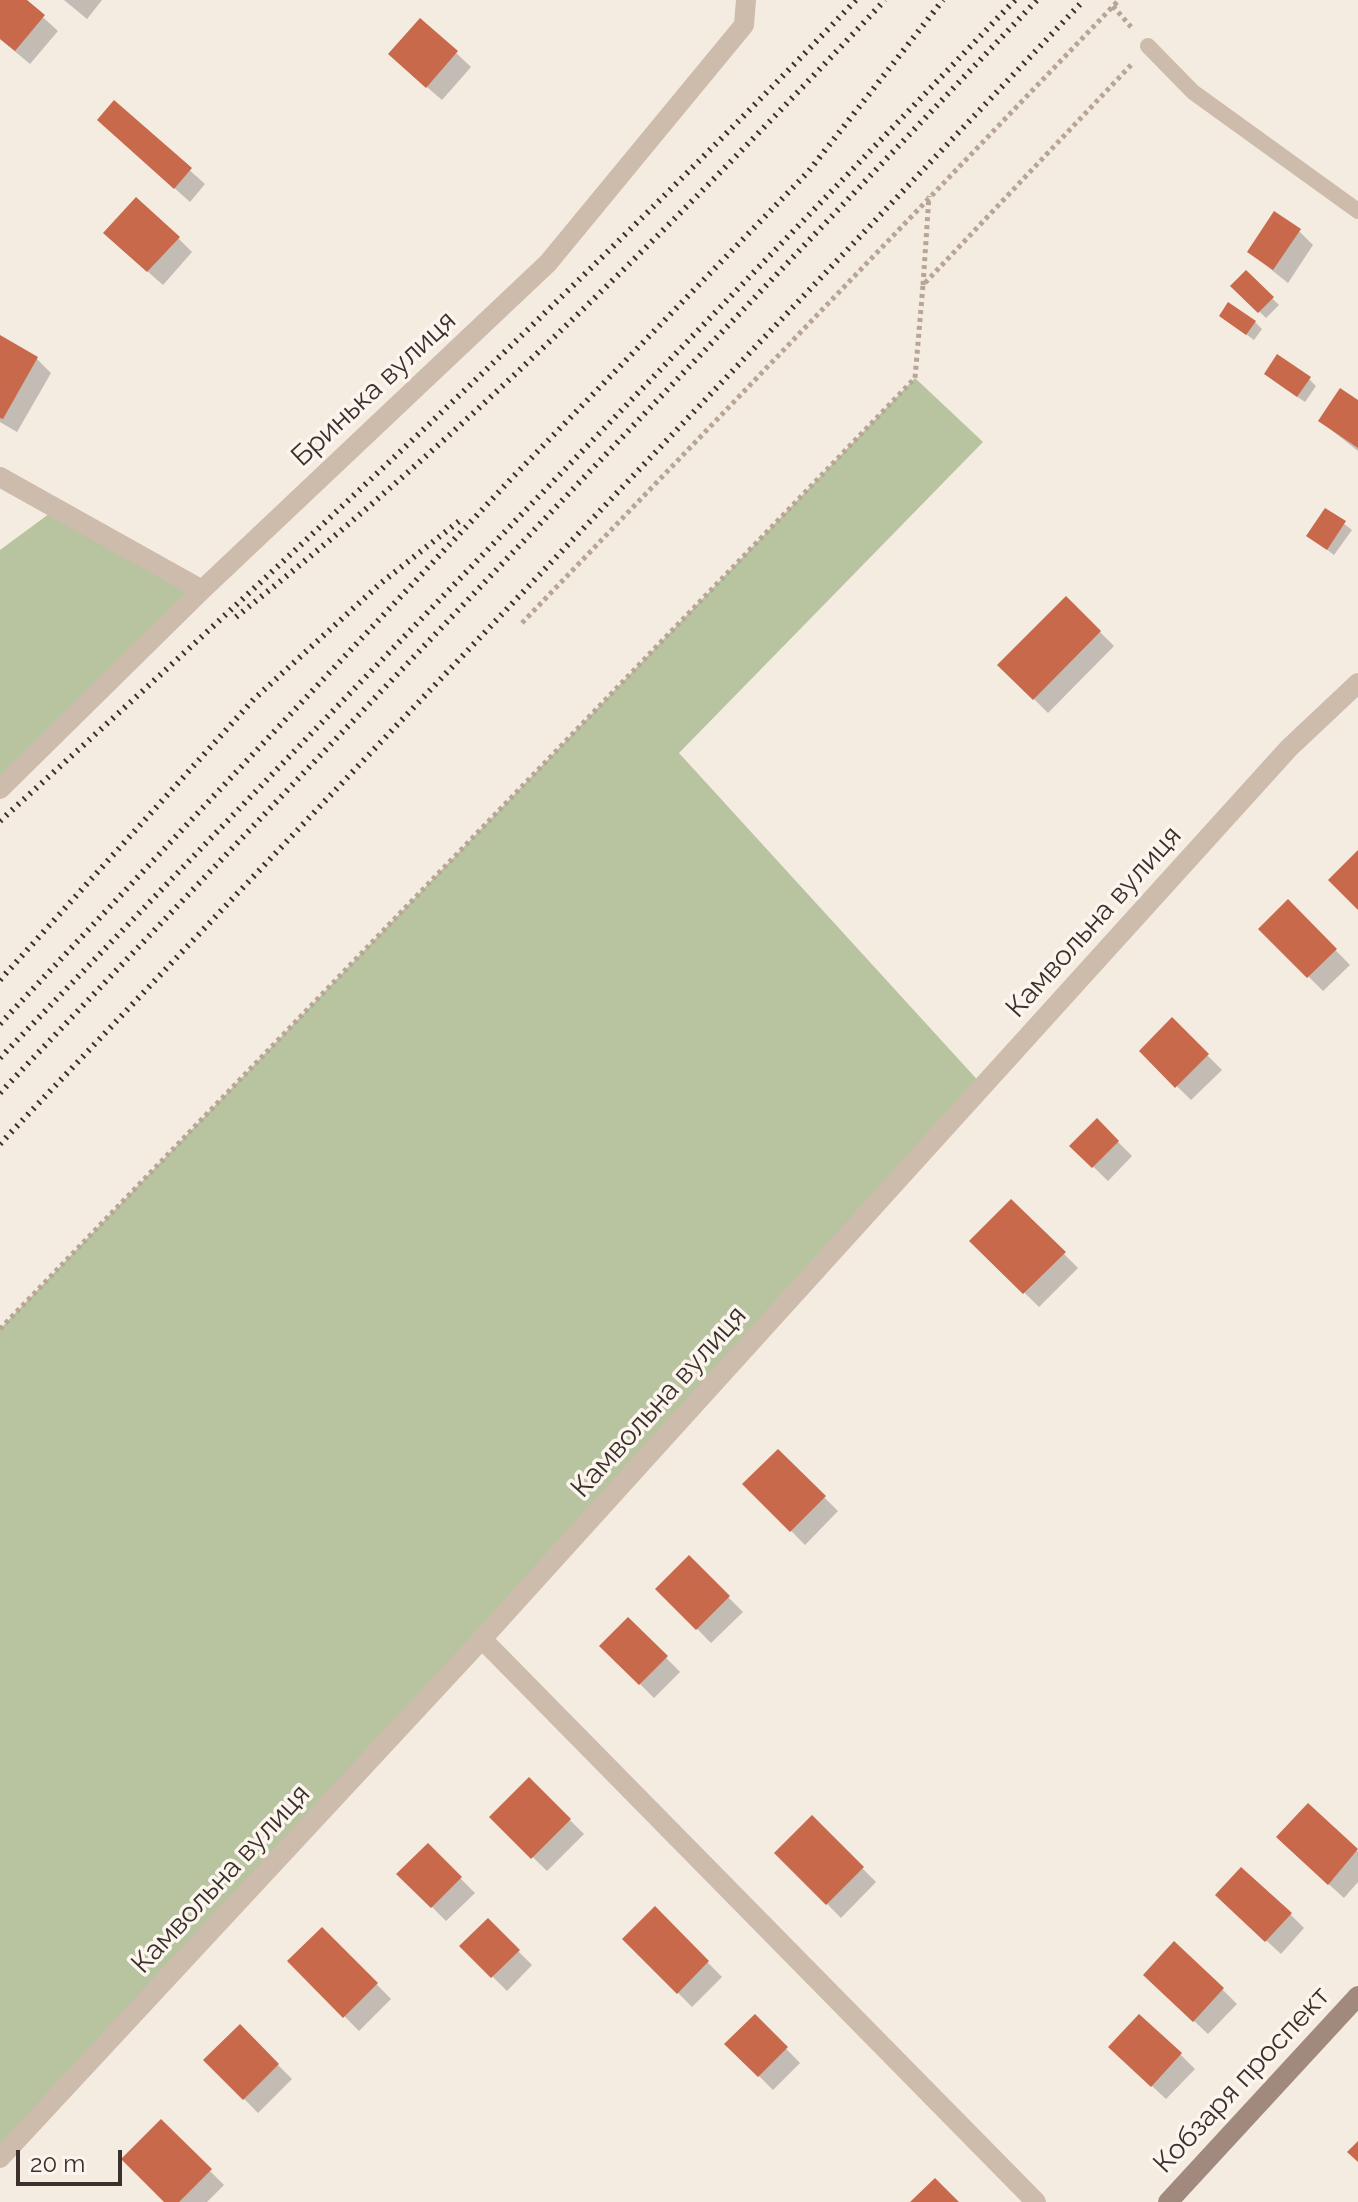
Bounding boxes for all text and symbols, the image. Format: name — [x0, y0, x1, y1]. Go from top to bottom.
street label: Бринька вулиця — [285, 304, 463, 474]
street label: Камвольна вулиця — [999, 819, 1189, 1025]
street label: Камвольна вулиця — [564, 1299, 754, 1505]
street label: Камвольна вулиця — [125, 1778, 317, 1980]
street label: Кобзаря проспект — [1147, 1980, 1337, 2180]
scale bar — [20, 2134, 126, 2184]
text: 20 m — [30, 2149, 85, 2178]

